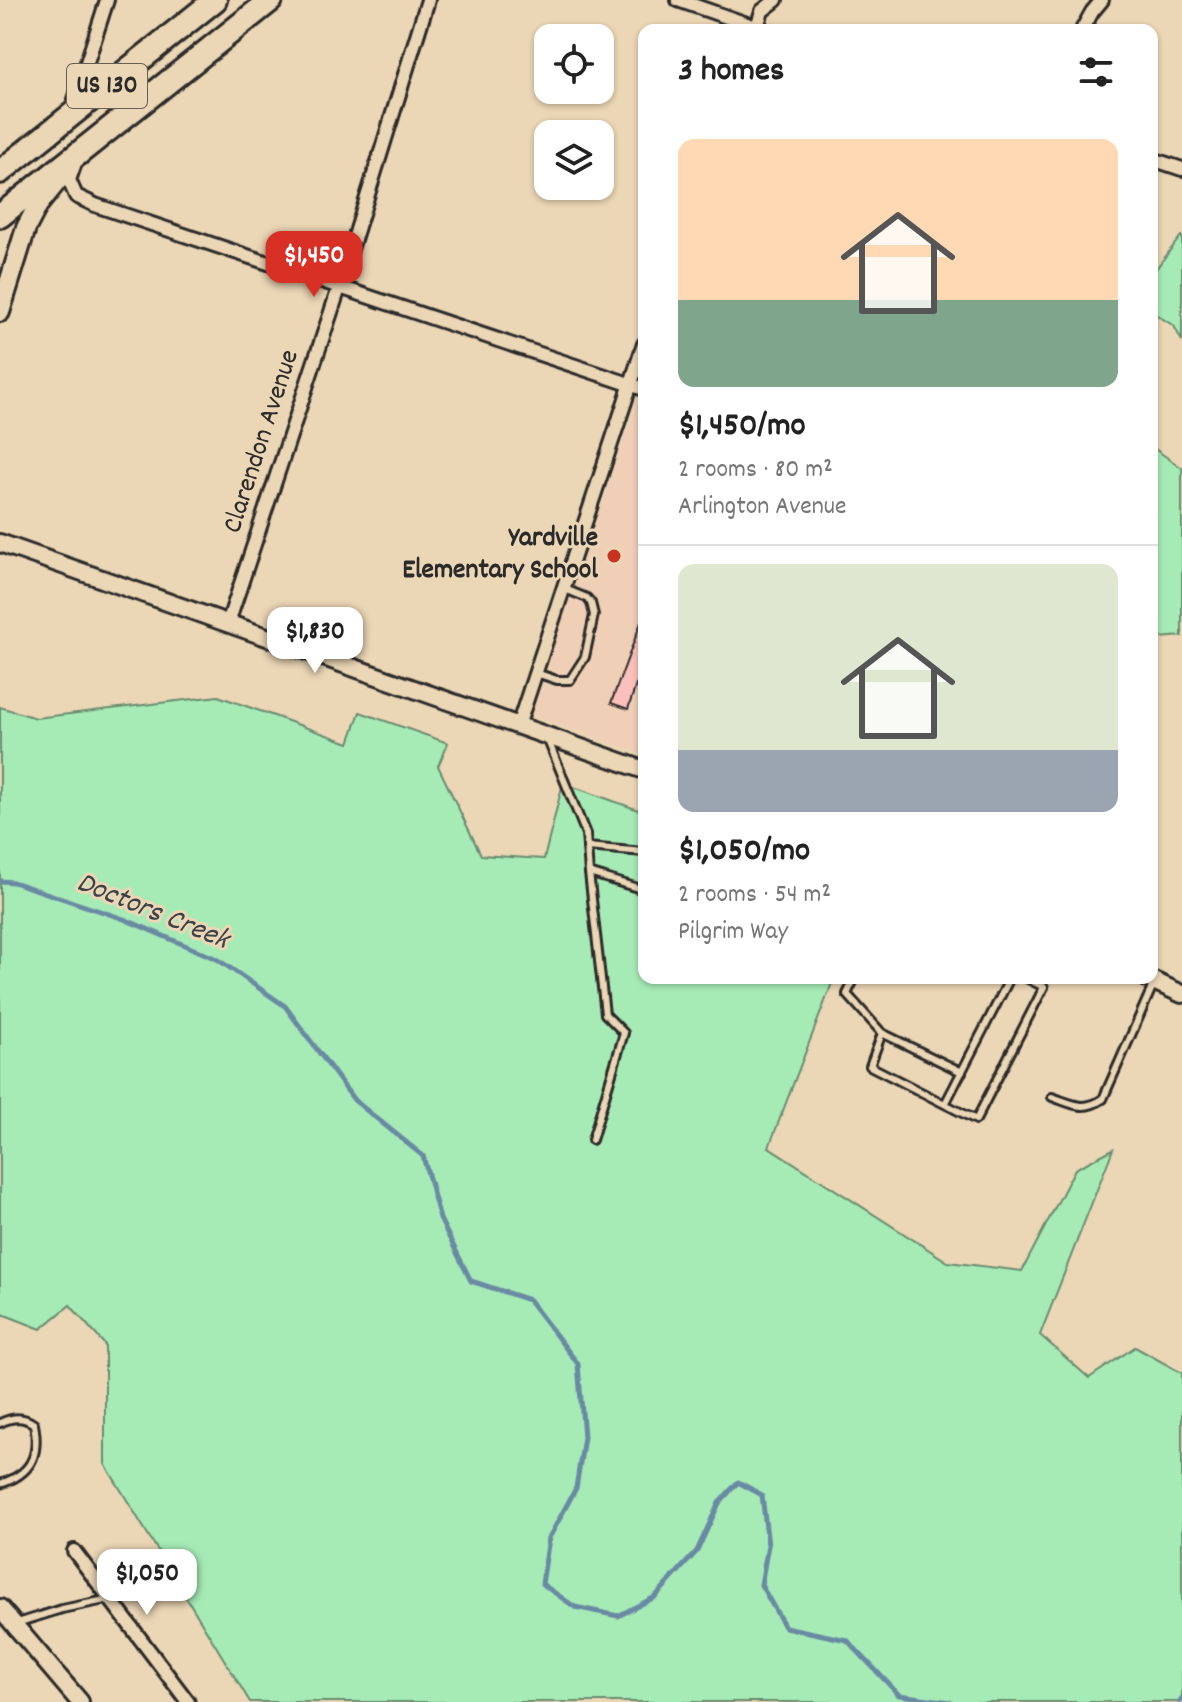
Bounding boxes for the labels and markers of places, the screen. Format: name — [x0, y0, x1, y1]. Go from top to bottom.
pin: $1,450 — [249, 231, 379, 299]
place label: Yardville Elementary School — [402, 520, 598, 592]
marker: Yardville Elementary School — [605, 547, 623, 565]
pin: $1,830 — [250, 607, 380, 675]
pin: $1,050 — [82, 1549, 212, 1617]

